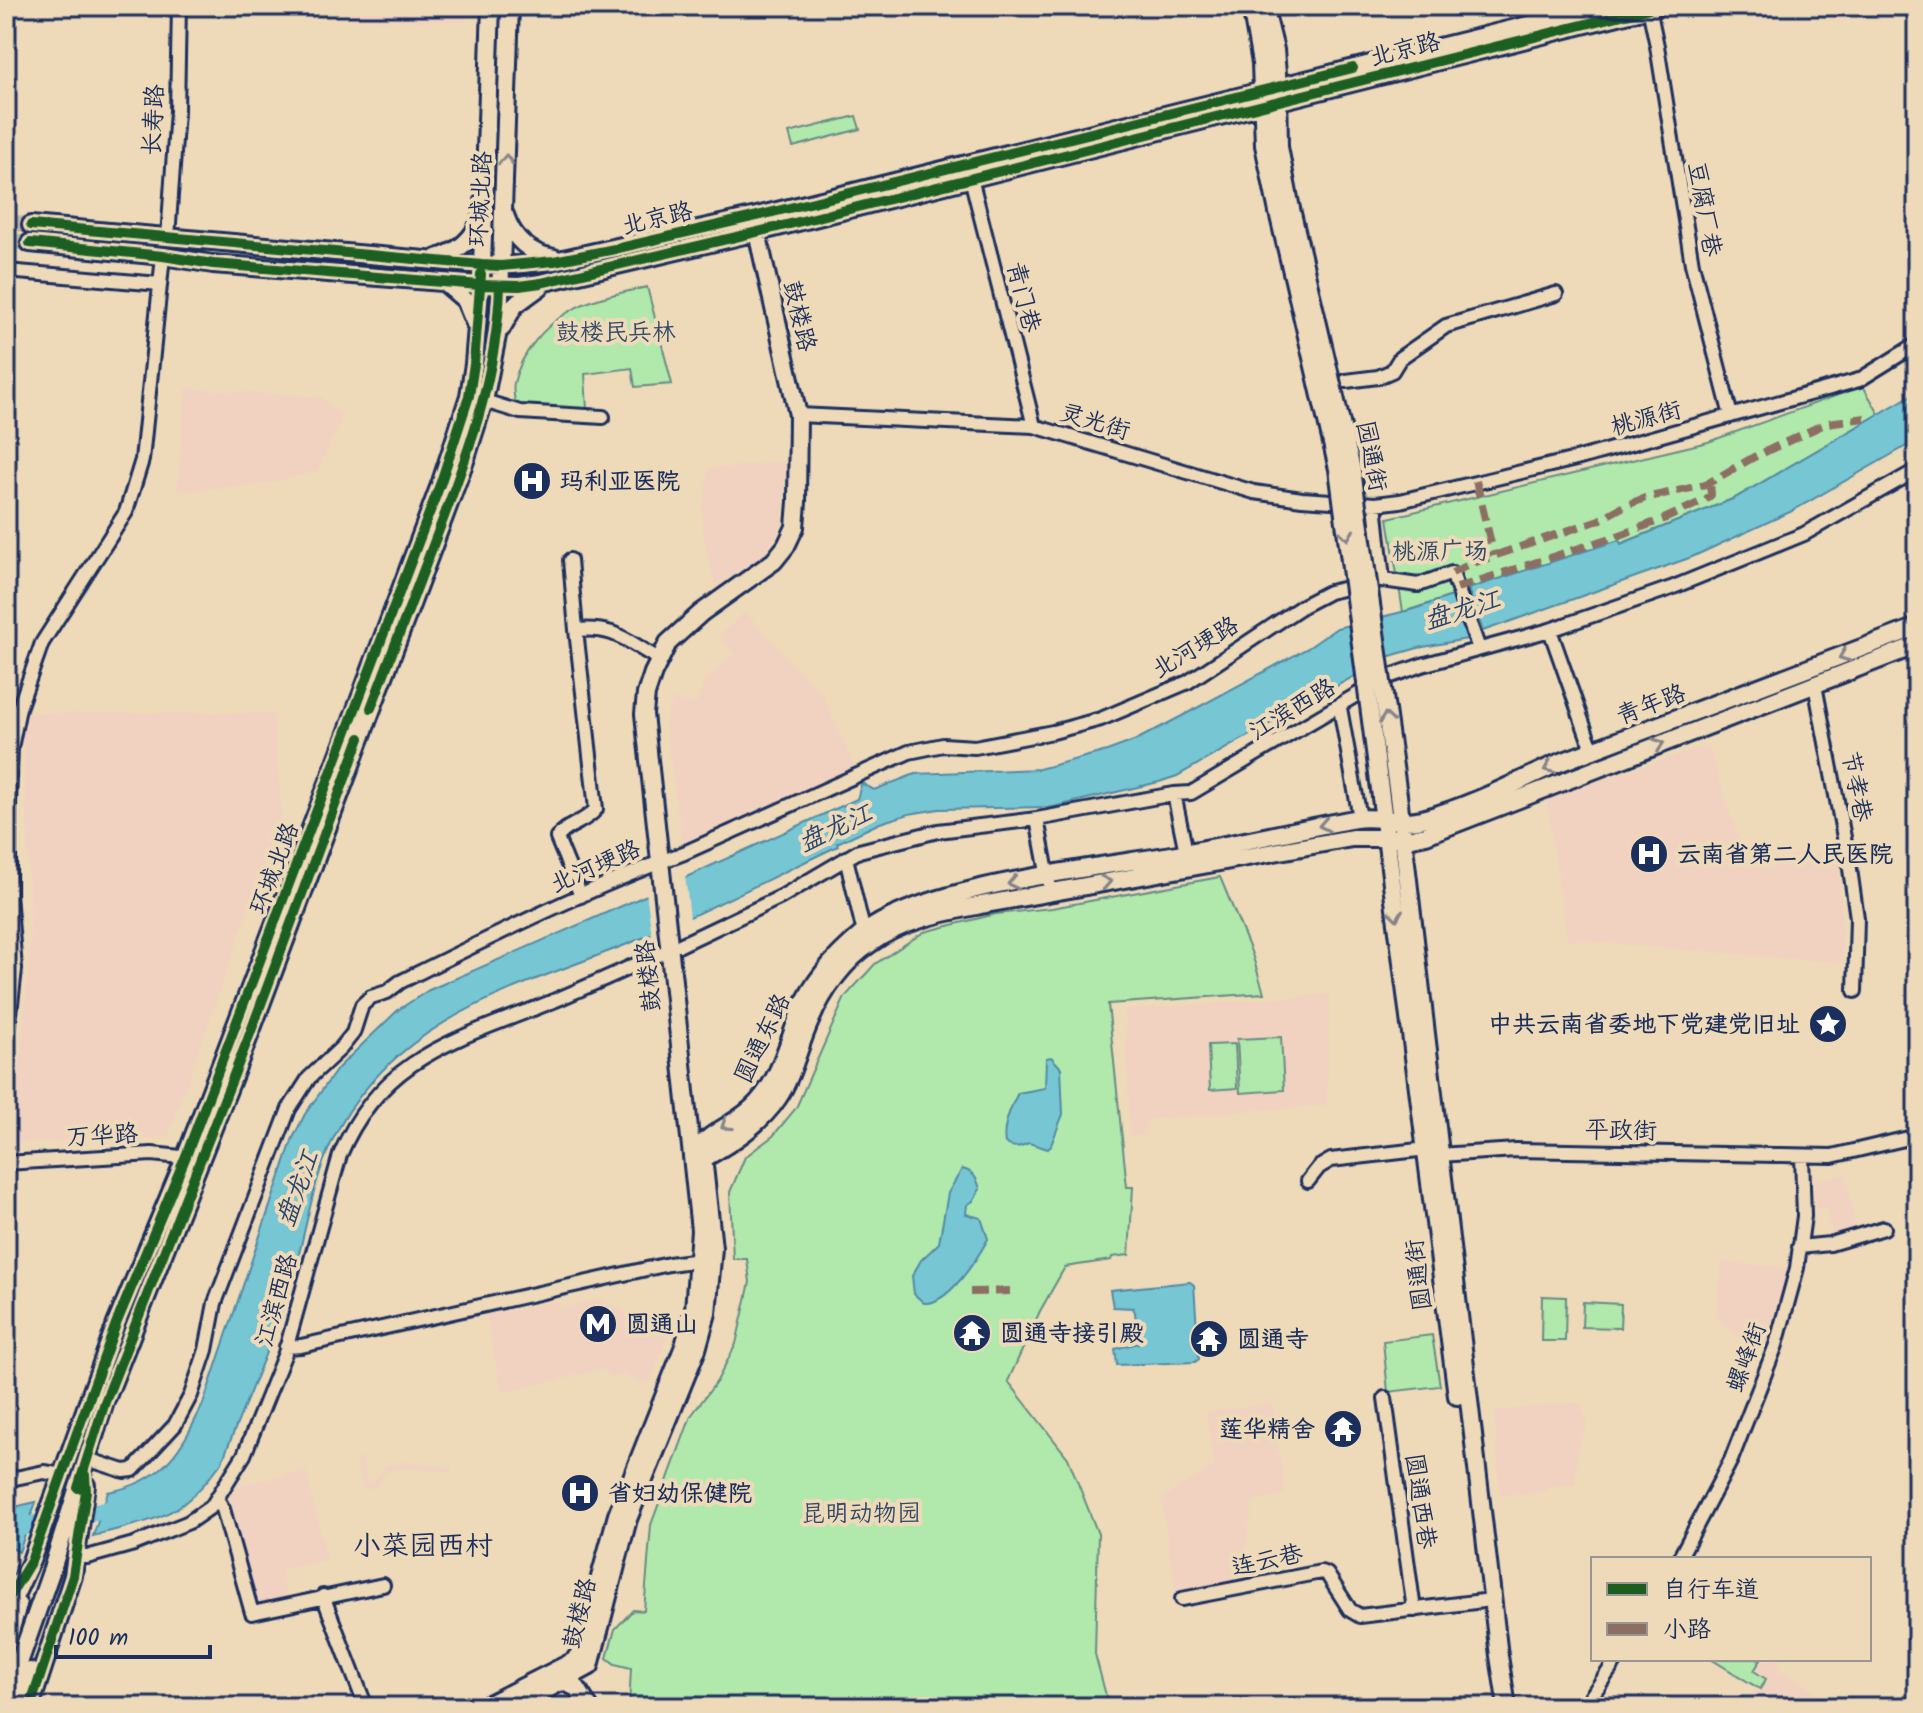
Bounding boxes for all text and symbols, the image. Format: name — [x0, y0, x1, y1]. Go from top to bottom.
street label: 北京路 — [1366, 23, 1445, 78]
street label: 长寿路 — [133, 83, 176, 157]
street label: 环城北路 — [460, 150, 503, 248]
one-way arrow — [497, 153, 515, 166]
street label: 豆腐厂巷 — [1676, 159, 1731, 260]
street label: 北京路 — [618, 192, 697, 247]
street label: 青门巷 — [995, 258, 1050, 337]
street label: 鼓楼路 — [771, 277, 826, 356]
park label: 鼓楼民兵林 — [556, 314, 676, 353]
street label: 桃源街 — [1607, 391, 1686, 448]
street label: 灵光街 — [1054, 393, 1135, 452]
street label: 园通街 — [1345, 417, 1397, 495]
hospital icon: 玛利亚医院 — [511, 460, 553, 502]
place label: 玛利亚医院 — [560, 463, 680, 502]
one-way arrow — [1338, 528, 1355, 542]
park label: 桃源广场 — [1392, 533, 1488, 572]
water label: 盘龙江 — [1419, 579, 1507, 642]
street label: 北河埂路 — [1145, 607, 1247, 690]
one-way arrow — [1838, 646, 1852, 663]
street label: 江滨西路 — [1242, 669, 1344, 752]
street label: 青年路 — [1611, 674, 1692, 737]
one-way arrow — [1379, 711, 1396, 725]
one-way arrow — [1651, 738, 1665, 754]
street label: 节孝巷 — [1830, 747, 1882, 825]
one-way arrow — [1543, 758, 1557, 774]
water label: 盘龙江 — [792, 793, 881, 864]
one-way arrow — [1317, 816, 1331, 833]
street label: 环城北路 — [240, 817, 311, 920]
street label: 北河埂路 — [544, 830, 647, 905]
hospital icon: 云南省第二人民医院 — [1628, 833, 1670, 875]
place label: 云南省第二人民医院 — [1677, 836, 1893, 875]
one-way arrow — [1006, 873, 1020, 890]
one-way arrow — [1099, 875, 1113, 892]
one-way arrow — [1387, 909, 1404, 922]
street label: 鼓楼路 — [626, 938, 673, 1014]
street label: 圆通东路 — [725, 987, 802, 1090]
place icon: 中共云南省委地下党建党旧址 — [1807, 1003, 1849, 1045]
place label: 中共云南省委地下党建党旧址 — [1488, 1006, 1800, 1045]
street label: 平政街 — [1585, 1111, 1657, 1152]
street label: 万华路 — [65, 1115, 139, 1158]
one-way arrow — [721, 1115, 735, 1130]
water label: 盘龙江 — [266, 1144, 332, 1233]
street label: 圆通街 — [1396, 1237, 1443, 1313]
street label: 江滨西路 — [245, 1249, 309, 1352]
metro station icon: 圆通山 — [577, 1303, 619, 1345]
place label: 圆通山 — [626, 1306, 698, 1345]
temple icon: 圆通寺接引殿 — [951, 1312, 993, 1354]
place label: 圆通寺接引殿 — [1000, 1315, 1144, 1354]
street label: 螺峰街 — [1717, 1317, 1778, 1398]
temple icon: 圆通寺 — [1188, 1318, 1230, 1360]
place label: 圆通寺 — [1237, 1321, 1309, 1360]
temple icon: 莲华精舍 — [1322, 1408, 1364, 1450]
place label: 莲华精舍 — [1219, 1411, 1315, 1450]
street label: 圆通西巷 — [1394, 1451, 1446, 1551]
hospital icon: 省妇幼保健院 — [559, 1472, 601, 1514]
place label: 省妇幼保健院 — [608, 1475, 752, 1514]
park label: 昆明动物园 — [801, 1495, 921, 1534]
district label: 小菜园西村 — [353, 1525, 493, 1570]
street label: 连云巷 — [1228, 1535, 1307, 1588]
legend — [1591, 1557, 1871, 1661]
text: 自行车道 — [1663, 1571, 1759, 1610]
street label: 鼓楼路 — [553, 1574, 608, 1653]
scale bar — [56, 1609, 210, 1659]
text: 小路 — [1663, 1611, 1711, 1650]
text: 100 m — [68, 1619, 128, 1658]

